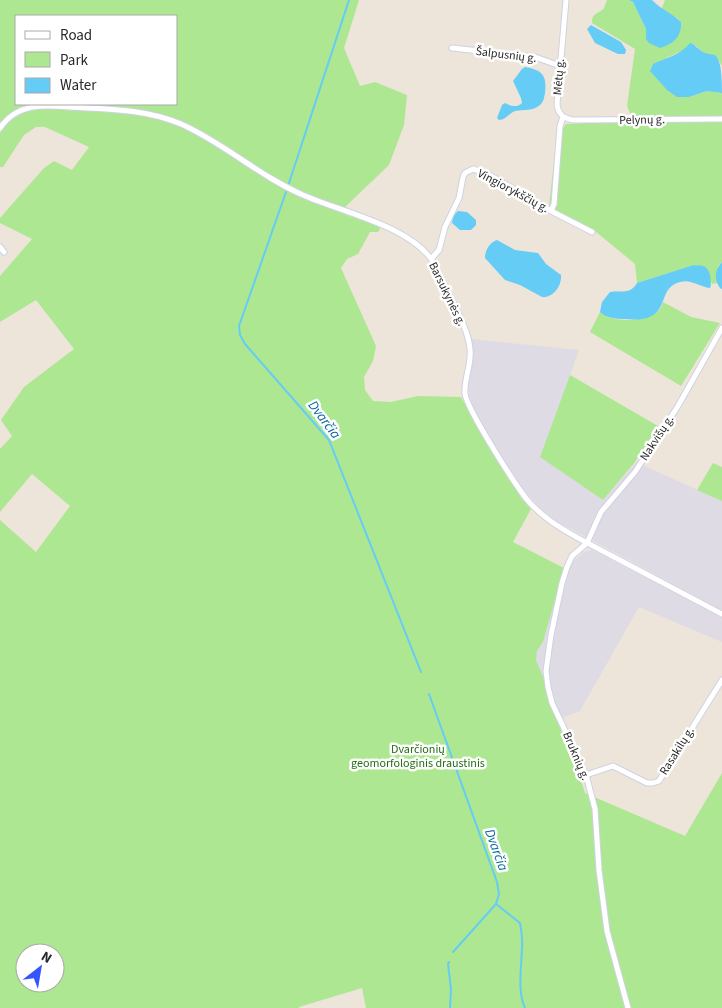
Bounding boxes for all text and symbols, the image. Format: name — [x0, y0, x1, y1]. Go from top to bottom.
legend — [15, 15, 178, 105]
text: Road — [60, 25, 92, 46]
street label: Šalpusnių g. — [475, 43, 537, 67]
text: Park — [60, 50, 89, 71]
street label: Mėtų g. — [549, 58, 569, 96]
text: Water — [60, 75, 97, 96]
street label: Pelynų g. — [619, 111, 665, 129]
street label: Vingiorykščių g. — [474, 165, 552, 217]
street label: Barsukynės g. — [424, 259, 470, 329]
water label: Dvarčia — [303, 397, 345, 444]
street label: Nakvišų g. — [636, 412, 678, 464]
street label: Rasakilų g. — [656, 724, 698, 778]
street label: Bruknių g. — [558, 729, 594, 783]
park label: Dvarčionių geomorfologinis draustinis — [351, 741, 485, 772]
water label: Dvarčia — [479, 826, 513, 874]
north arrow — [15, 943, 65, 993]
text: N — [37, 947, 55, 969]

